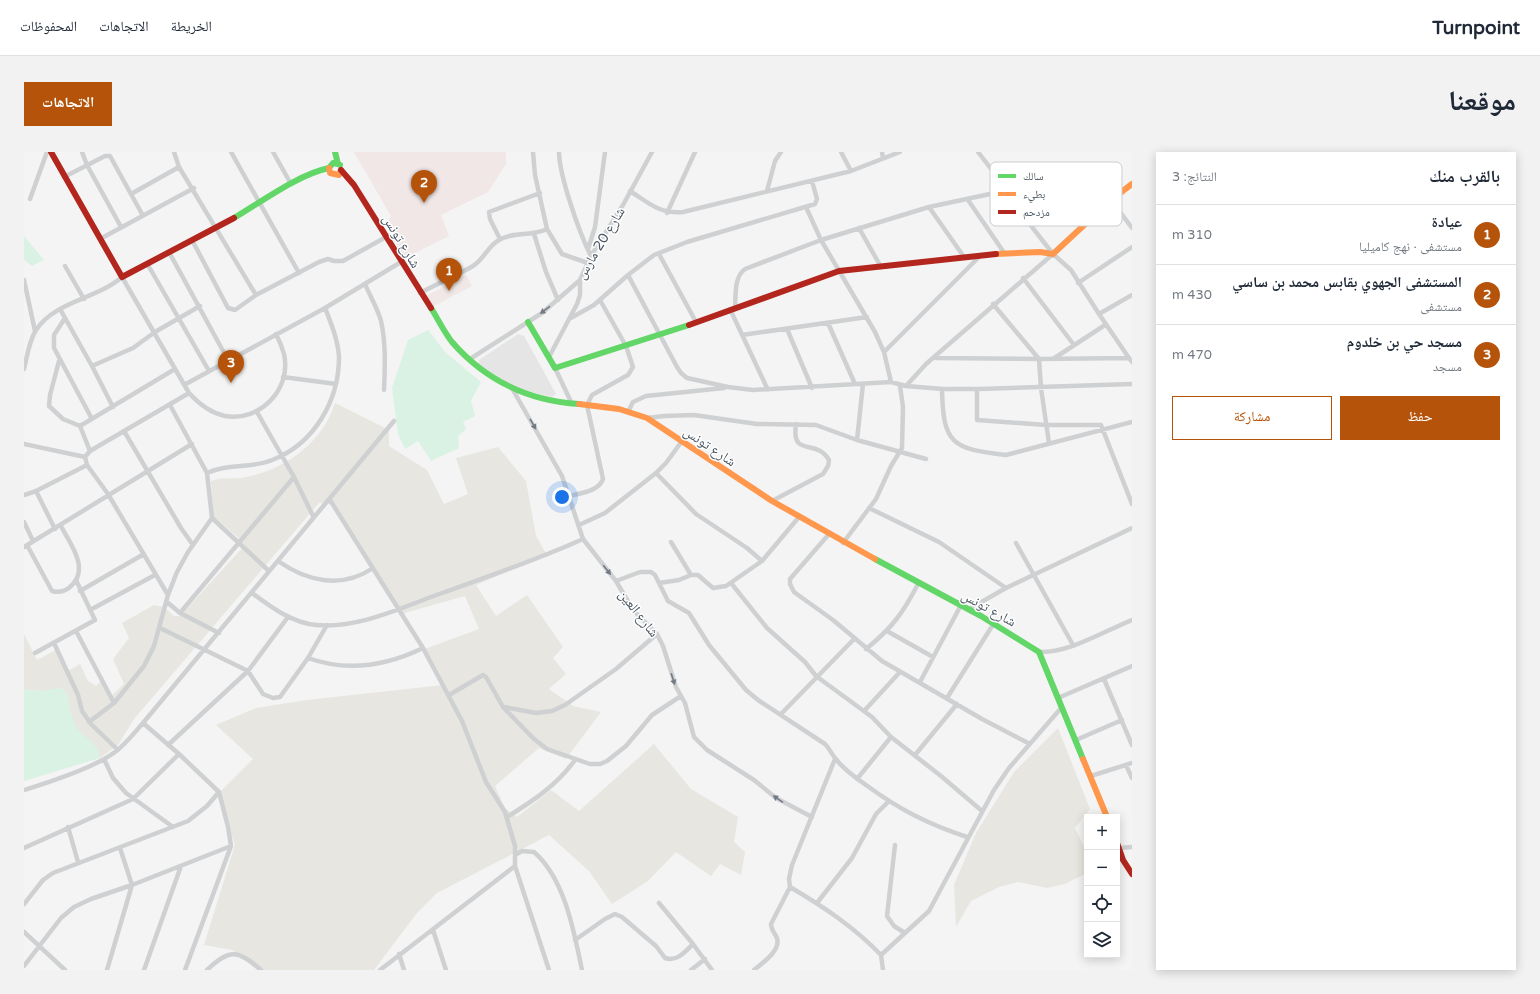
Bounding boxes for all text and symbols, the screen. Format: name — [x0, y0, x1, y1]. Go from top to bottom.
text: Turnpoint — [1432, 17, 1520, 39]
text: المحفوظات — [20, 18, 77, 35]
text: الاتجاهات — [99, 18, 149, 35]
text: الخريطة — [171, 18, 212, 35]
button: الاتجاهات — [24, 82, 112, 126]
text: موقعنا — [1448, 84, 1516, 118]
legend — [990, 162, 1122, 226]
text: بالقرب منك — [1429, 166, 1500, 187]
text: النتائج: 3 — [1172, 169, 1217, 185]
pin: 2 — [411, 170, 437, 203]
text: سالك — [1023, 170, 1043, 183]
text: بطيء — [1023, 188, 1045, 203]
street label: شارع 20 مارس — [572, 204, 629, 283]
text: مزدحم — [1023, 206, 1050, 220]
street label: شارع تونس — [378, 211, 424, 272]
text: عيادة — [1432, 213, 1462, 231]
text: 310 m — [1172, 227, 1212, 243]
text: 1 — [1483, 227, 1491, 243]
text: مستشفى · نهج كاميليا — [1359, 239, 1462, 255]
pin: 1 — [436, 258, 462, 291]
text: المستشفى الجهوي بقابس محمد بن ساسي — [1232, 273, 1462, 291]
text: 430 m — [1172, 287, 1212, 303]
text: 2 — [1483, 287, 1491, 303]
text: مستشفى — [1420, 299, 1462, 315]
one-way arrow — [540, 306, 551, 314]
text: مسجد حي بن خلدوم — [1347, 333, 1462, 351]
text: 470 m — [1172, 347, 1212, 363]
text: 3 — [1483, 347, 1491, 363]
pin: 3 — [218, 350, 244, 383]
text: مسجد — [1433, 359, 1462, 375]
button: مشاركة — [1172, 396, 1332, 440]
button: حفظ — [1340, 396, 1500, 440]
one-way arrow — [529, 418, 536, 430]
street label: شارع تونس — [680, 423, 739, 471]
your location — [552, 487, 572, 507]
one-way arrow — [603, 564, 611, 575]
street label: شارع العين — [614, 586, 662, 641]
street label: شارع تونس — [958, 587, 1019, 631]
one-way arrow — [670, 673, 676, 685]
one-way arrow — [773, 795, 783, 803]
map controls — [1084, 814, 1120, 958]
button: + — [1084, 814, 1120, 850]
button: − — [1084, 850, 1120, 886]
button: locate — [1084, 886, 1120, 922]
button: layers — [1084, 922, 1120, 958]

